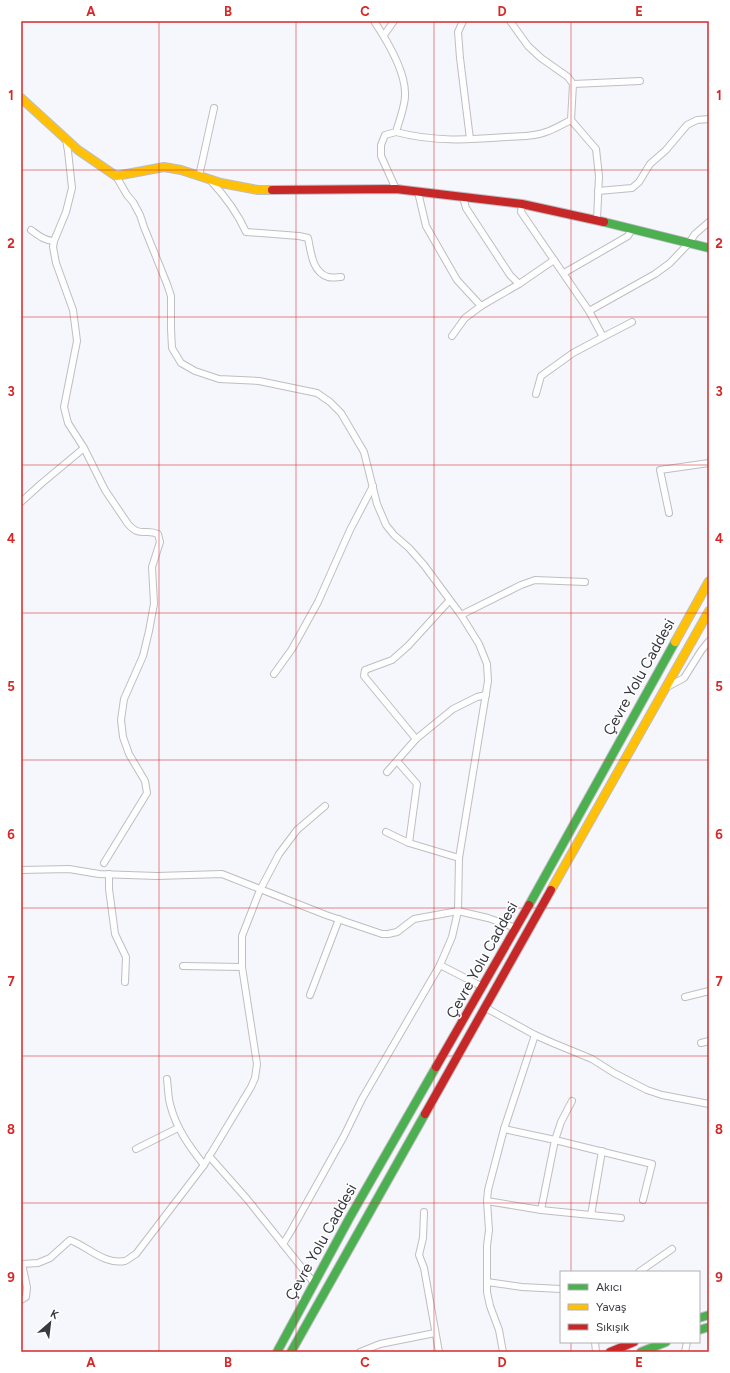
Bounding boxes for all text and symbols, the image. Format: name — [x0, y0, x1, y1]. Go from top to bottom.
text: A — [86, 4, 96, 19]
text: B — [224, 4, 232, 19]
text: C — [360, 4, 370, 19]
text: D — [497, 4, 507, 19]
text: E — [635, 4, 643, 19]
text: 1 — [8, 88, 14, 103]
text: 1 — [716, 88, 722, 103]
text: 2 — [7, 236, 15, 251]
text: 2 — [715, 236, 723, 251]
text: 3 — [7, 384, 15, 399]
text: 3 — [715, 384, 723, 399]
text: 4 — [7, 531, 15, 546]
text: 4 — [715, 531, 723, 546]
street label: Çevre Yolu Caddesi — [599, 616, 679, 738]
text: 5 — [7, 679, 15, 694]
text: 5 — [715, 679, 723, 694]
text: 6 — [7, 827, 15, 842]
text: 6 — [715, 827, 723, 842]
street label: Çevre Yolu Caddesi — [442, 899, 522, 1021]
text: 7 — [7, 974, 15, 989]
text: 7 — [715, 974, 723, 989]
text: 8 — [7, 1122, 15, 1137]
text: 8 — [715, 1122, 723, 1137]
street label: Çevre Yolu Caddesi — [281, 1181, 361, 1303]
text: 9 — [7, 1270, 15, 1285]
text: 9 — [715, 1270, 723, 1285]
legend — [560, 1271, 700, 1343]
text: Akıcı — [596, 1280, 622, 1294]
text: Yavaş — [596, 1300, 627, 1314]
north arrow — [30, 1303, 70, 1343]
text: K — [48, 1307, 61, 1322]
text: Sıkışık — [596, 1320, 629, 1334]
text: A — [86, 1355, 96, 1370]
text: B — [224, 1355, 232, 1370]
text: C — [360, 1355, 370, 1370]
text: D — [497, 1355, 507, 1370]
text: E — [635, 1355, 643, 1370]

